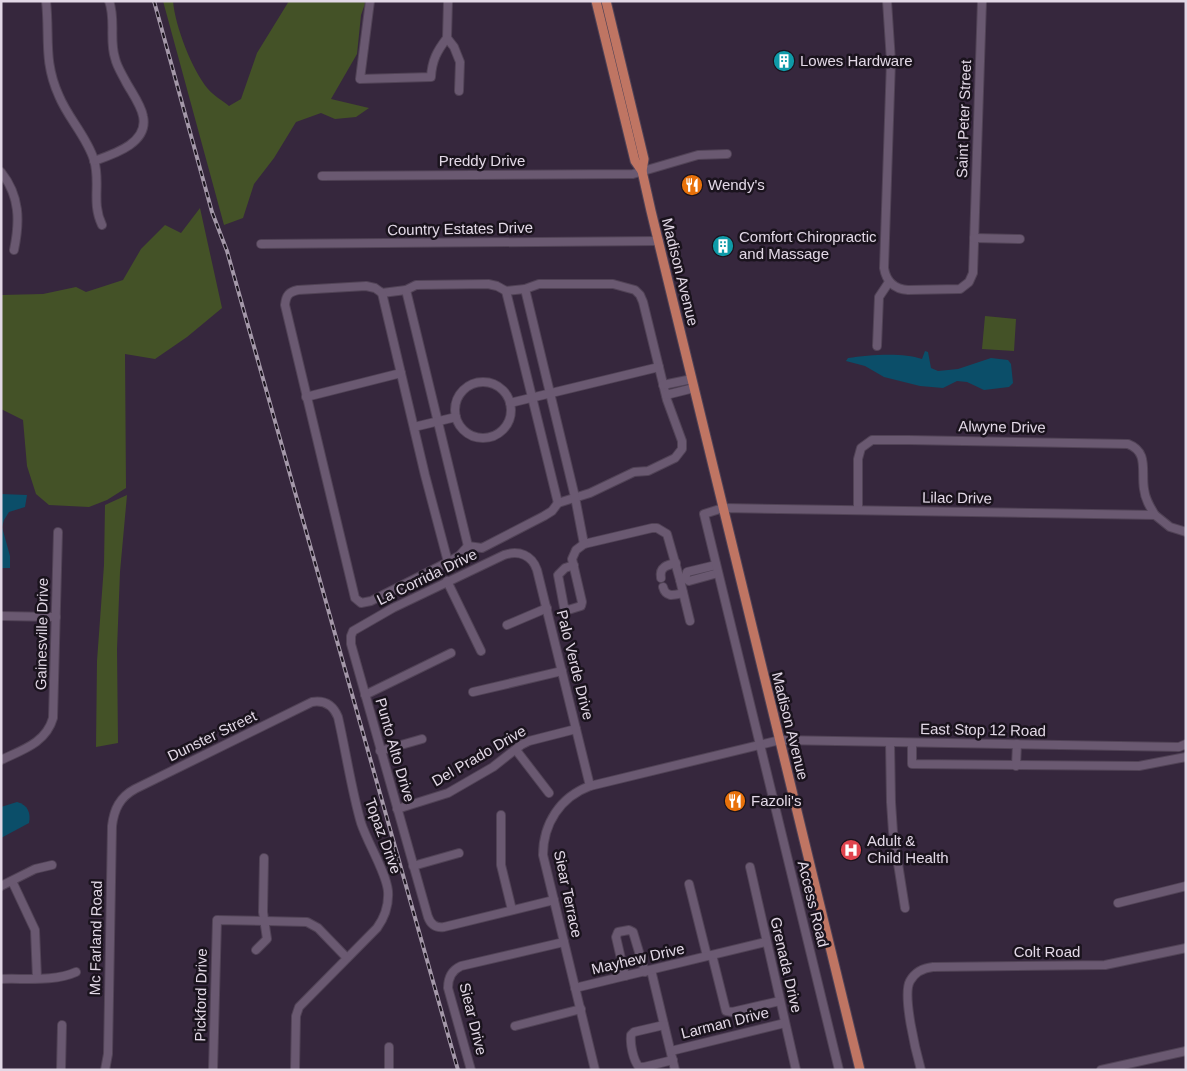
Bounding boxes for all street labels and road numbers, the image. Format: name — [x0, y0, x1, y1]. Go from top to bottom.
street label: Saint Peter Street — [953, 59, 974, 178]
street label: Preddy Drive — [439, 152, 525, 169]
street label: Madison Avenue — [659, 216, 702, 328]
street label: Country Estates Drive — [387, 219, 533, 238]
street label: Alwyne Drive — [958, 417, 1046, 436]
street label: Lilac Drive — [922, 488, 992, 507]
street label: La Corrida Drive — [374, 545, 480, 608]
street label: Gainesville Drive — [32, 578, 51, 690]
street label: Palo Verde Drive — [554, 608, 597, 722]
street label: Madison Avenue — [769, 670, 812, 782]
street label: Punto Alto Drive — [372, 696, 418, 804]
street label: Dunster Street — [165, 706, 260, 764]
street label: East Stop 12 Road — [920, 720, 1046, 739]
street label: Del Prado Drive — [429, 722, 529, 789]
street label: Topaz Drive — [362, 796, 405, 876]
street label: Siear Terrace — [551, 849, 586, 939]
street label: Access Road — [795, 859, 832, 949]
street label: Mc Farland Road — [86, 880, 105, 996]
street label: Grenada Drive — [767, 915, 806, 1014]
street label: Mayhew Drive — [590, 940, 686, 977]
street label: Colt Road — [1014, 943, 1080, 960]
street label: Pickford Drive — [191, 948, 210, 1042]
street label: Siear Drive — [456, 981, 491, 1057]
street label: Larman Drive — [679, 1003, 771, 1042]

